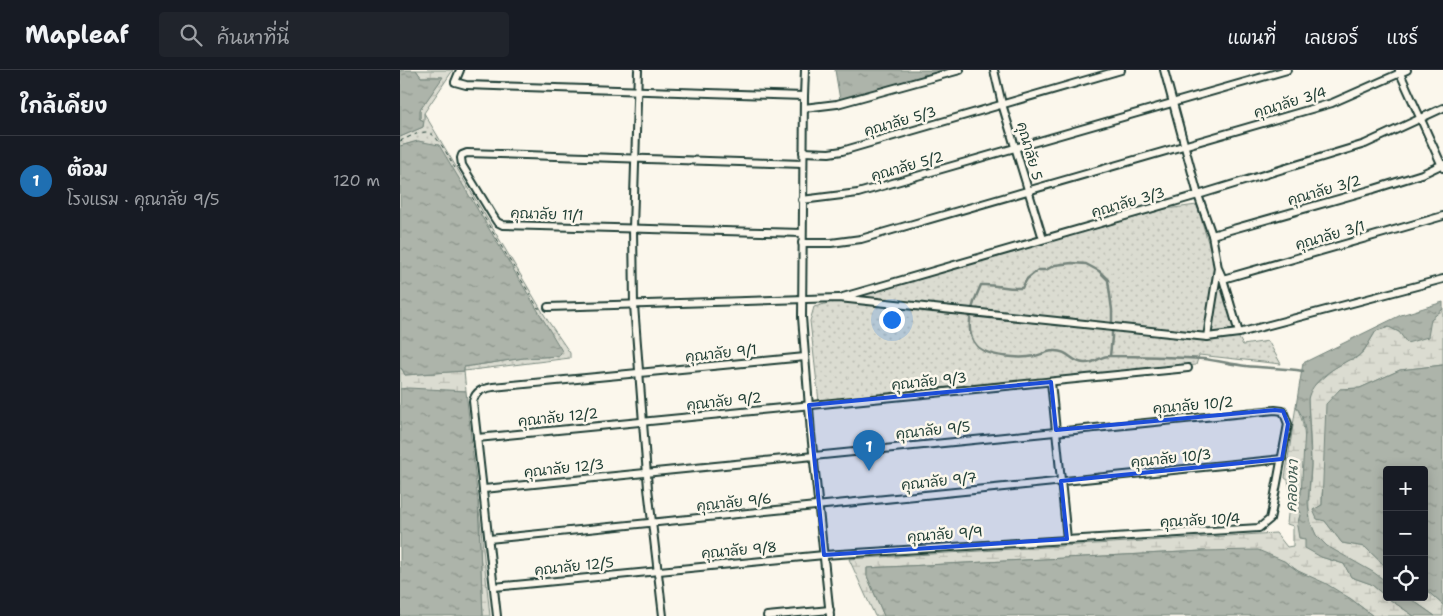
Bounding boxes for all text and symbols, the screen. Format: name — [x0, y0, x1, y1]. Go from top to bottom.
search box — [159, 12, 509, 57]
text: Mapleaf — [25, 19, 129, 51]
icon: search — [177, 21, 205, 49]
text: ค้นหาที่นี่ — [217, 25, 289, 50]
text: แผนที่ — [1228, 26, 1276, 50]
text: เลเยอร์ — [1304, 26, 1358, 50]
text: แชร์ — [1386, 26, 1418, 50]
street label: คุณาลัย 3/4 — [1252, 82, 1329, 123]
text: ใกล้เคียง — [20, 92, 107, 120]
street label: คุณาลัย 5/3 — [862, 102, 938, 141]
street label: คุณาลัย 5 — [1012, 120, 1047, 183]
street label: คุณาลัย 5/2 — [869, 147, 945, 186]
text: ต้อม — [67, 157, 108, 182]
text: 1 — [32, 170, 40, 191]
text: 120 m — [333, 170, 380, 191]
street label: คุณาลัย 3/2 — [1285, 171, 1363, 210]
street label: คุณาลัย 3/3 — [1089, 183, 1167, 222]
text: โรงแรม · คุณาลัย 9/5 — [67, 189, 220, 210]
street label: คุณาลัย 11/1 — [510, 204, 584, 225]
street label: คุณาลัย 3/1 — [1293, 216, 1367, 254]
your location — [879, 307, 905, 333]
street label: คุณาลัย 9/1 — [684, 340, 758, 367]
street label: คุณาลัย 9/3 — [890, 368, 968, 395]
street label: คุณาลัย 9/2 — [685, 388, 763, 415]
street label: คุณาลัย 10/2 — [1152, 393, 1234, 418]
street label: คุณาลัย 12/2 — [517, 404, 599, 431]
street label: คุณาลัย 9/5 — [895, 417, 971, 444]
pin: 1 — [853, 430, 885, 471]
street label: คุณาลัย 10/3 — [1130, 445, 1212, 472]
street label: คุณาลัย 12/3 — [523, 455, 605, 482]
water label: คลองนา — [1281, 458, 1303, 513]
map controls — [1383, 466, 1428, 601]
button: + — [1383, 466, 1428, 511]
street label: คุณาลัย 9/7 — [900, 468, 978, 495]
street label: คุณาลัย 9/6 — [696, 489, 772, 516]
street label: คุณาลัย 10/4 — [1159, 509, 1241, 532]
button: − — [1383, 511, 1428, 556]
street label: คุณาลัย 9/9 — [907, 522, 983, 547]
street label: คุณาลัย 9/8 — [700, 538, 778, 563]
street label: คุณาลัย 12/5 — [533, 553, 615, 580]
button: locate — [1383, 556, 1428, 601]

